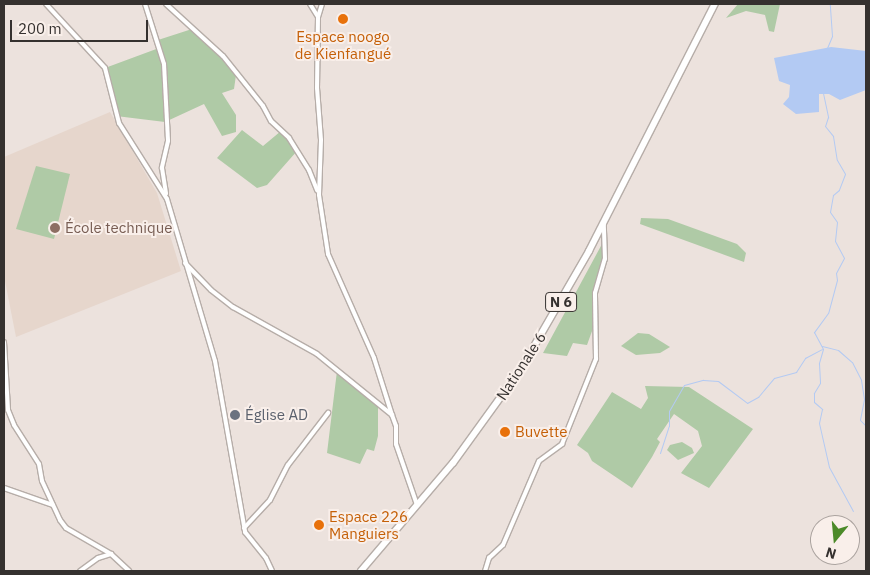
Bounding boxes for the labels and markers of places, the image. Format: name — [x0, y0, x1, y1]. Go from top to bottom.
marker: Espace noogo de Kienfangué — [337, 13, 349, 25]
place label: Espace noogo de Kienfangué — [295, 27, 391, 62]
place label: École technique — [65, 219, 173, 237]
marker: École technique — [49, 222, 61, 234]
place label: Église AD — [245, 406, 308, 424]
marker: Église AD — [229, 409, 241, 421]
place label: Buvette — [515, 423, 567, 441]
marker: Buvette — [499, 426, 511, 438]
place label: Espace 226 Manguiers — [329, 507, 408, 542]
marker: Espace 226 Manguiers — [313, 519, 325, 531]

